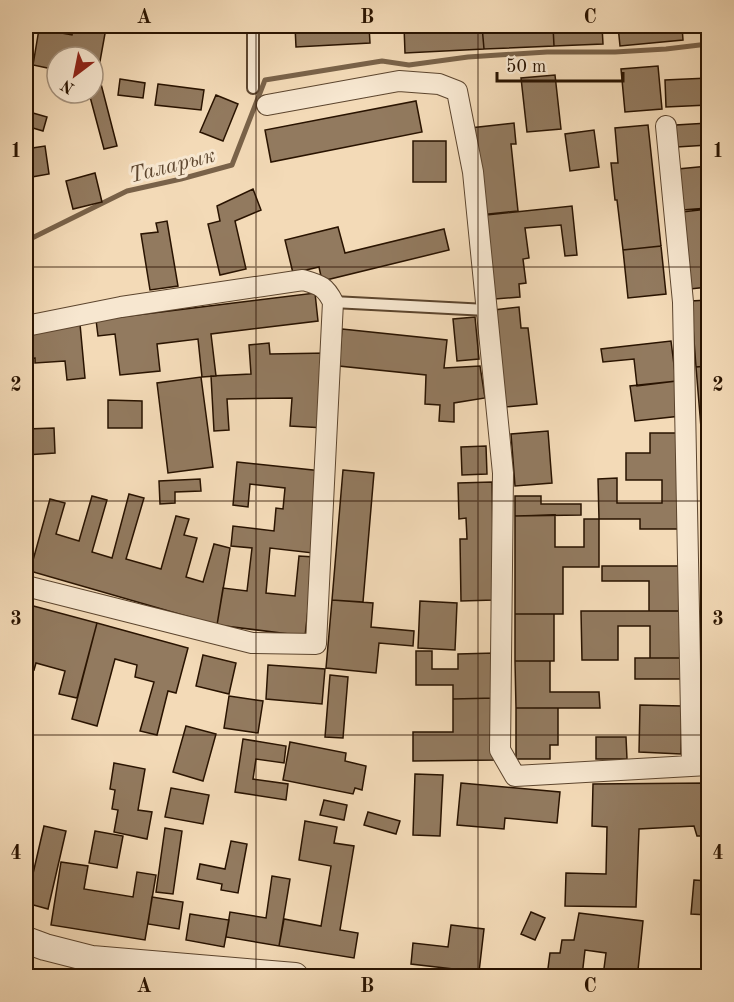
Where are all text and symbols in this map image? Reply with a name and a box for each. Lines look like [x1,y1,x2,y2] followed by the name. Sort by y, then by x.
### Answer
[136,8,152,28] text: A
[360,8,374,28] text: B
[583,8,597,28] text: C
[45,45,105,105] north arrow
[497,45,623,83] scale bar
[506,58,546,76] text: 50 m
[58,76,78,96] text: N
[10,142,22,162] text: 1
[712,142,724,162] text: 1
[127,145,218,187] water label: Таларык
[10,376,22,396] text: 2
[712,376,724,396] text: 2
[10,610,22,630] text: 3
[712,610,724,630] text: 3
[10,844,22,864] text: 4
[712,844,724,864] text: 4
[136,977,152,997] text: A
[360,977,374,997] text: B
[583,977,597,997] text: C

